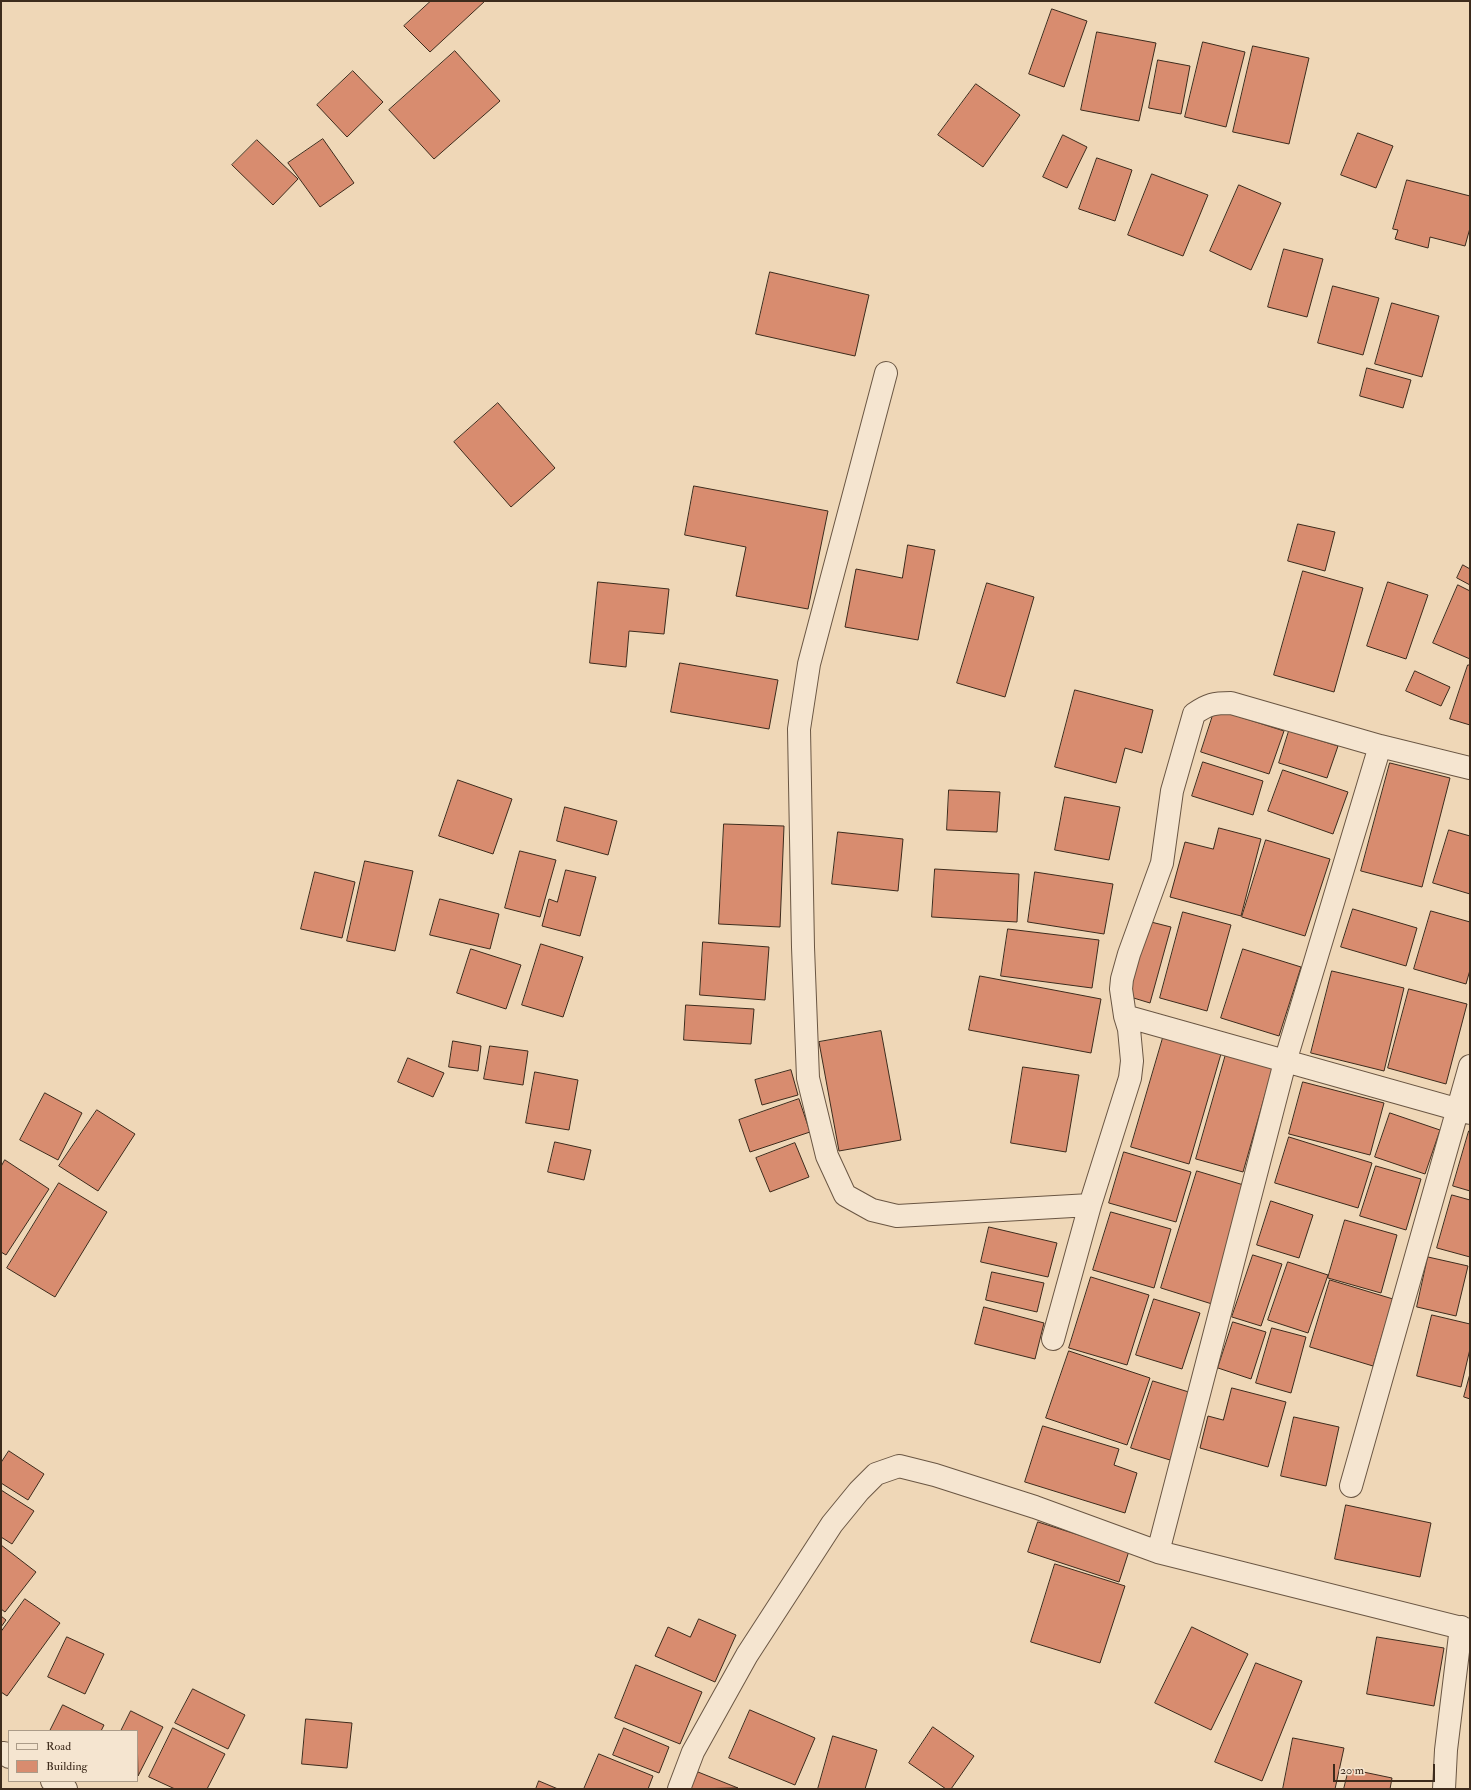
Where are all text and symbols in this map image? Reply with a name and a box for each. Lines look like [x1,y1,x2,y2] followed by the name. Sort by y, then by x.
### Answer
[8,1730,138,1782] legend
[46,1739,71,1754] text: Road
[1335,1756,1437,1782] scale bar
[46,1759,87,1774] text: Building
[1340,1763,1364,1778] text: 20 m

